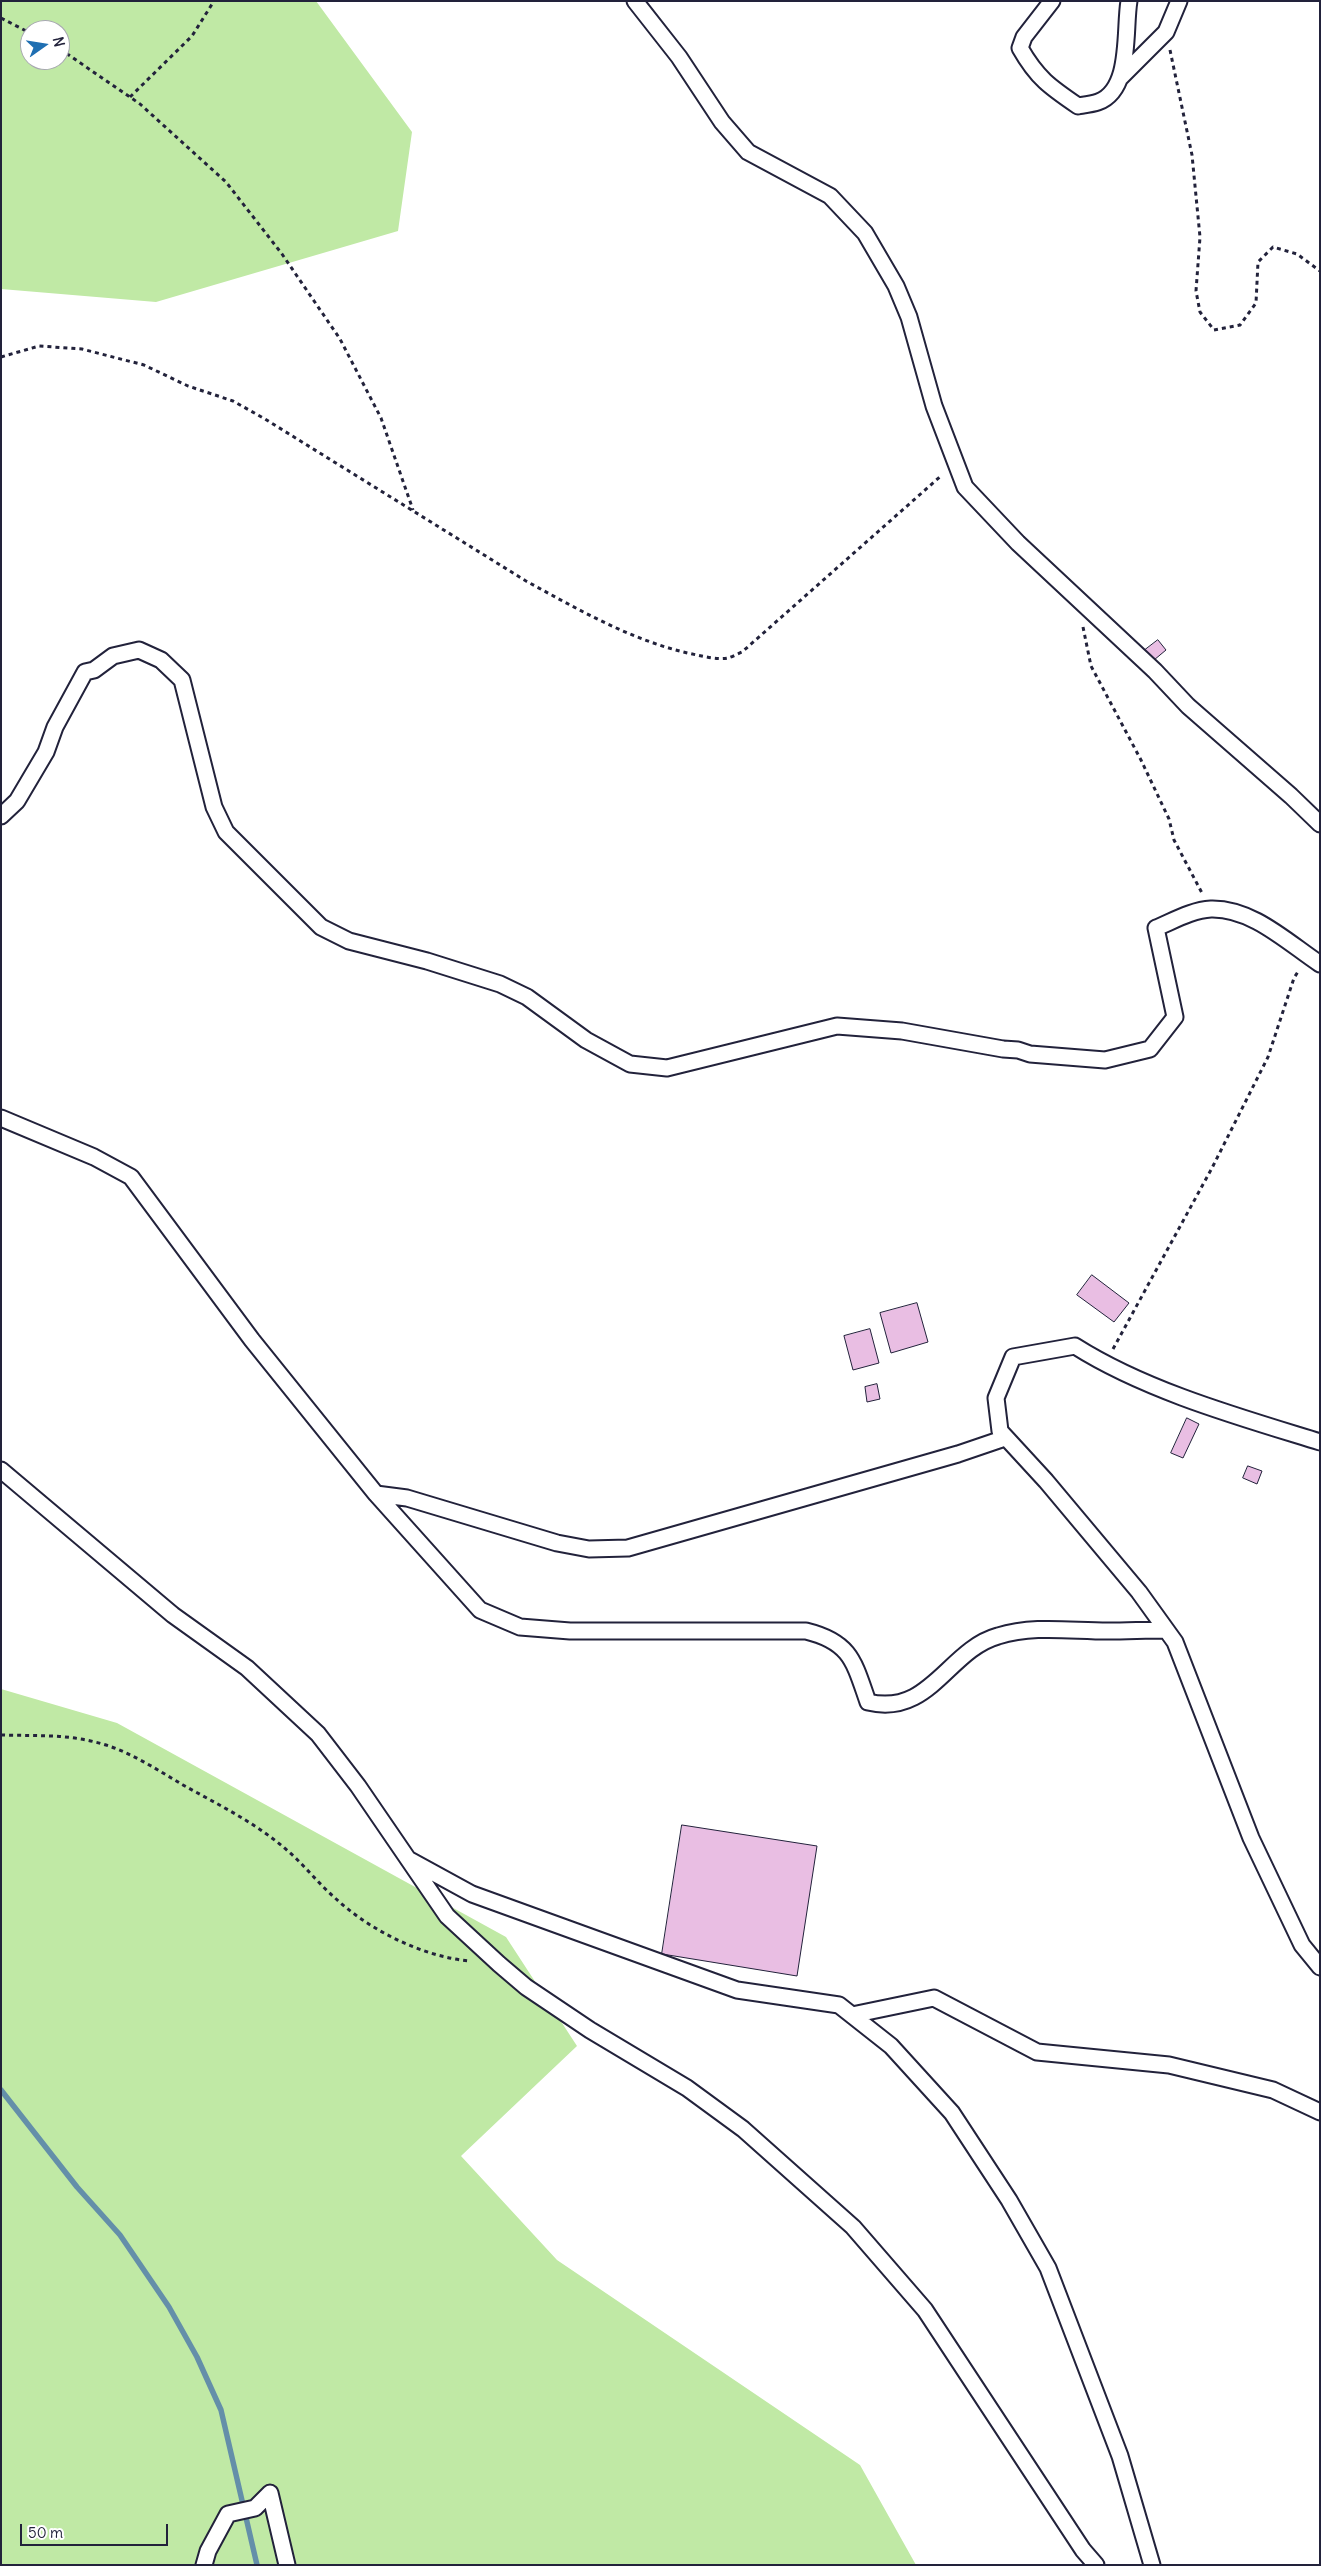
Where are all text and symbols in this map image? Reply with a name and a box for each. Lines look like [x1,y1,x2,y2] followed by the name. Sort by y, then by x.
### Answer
[20,20,70,70] north arrow
[49,35,69,49] text: N
[22,2514,170,2546] scale bar
[28,2523,63,2542] text: 50 m

